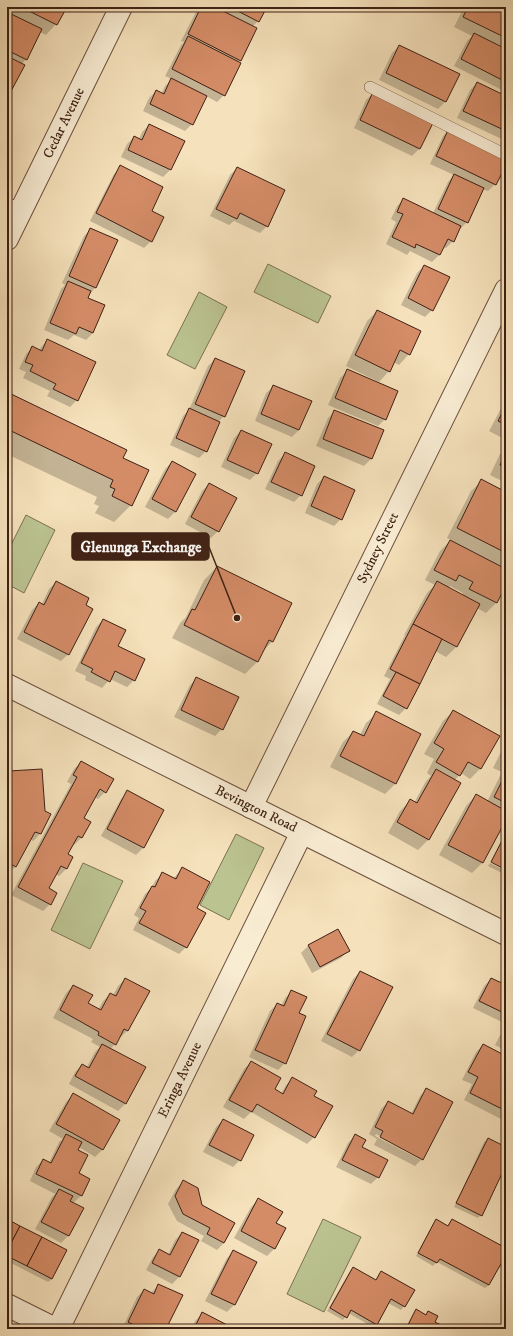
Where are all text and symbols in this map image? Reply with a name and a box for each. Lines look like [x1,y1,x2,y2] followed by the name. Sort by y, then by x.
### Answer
[39,84,89,161] street label: Cedar Avenue
[353,509,403,586] street label: Sydney Street
[72,533,209,560] callout: Glenunga Exchange
[81,538,202,557] text: Glenunga Exchange
[212,781,300,837] street label: Bevington Road
[154,1039,206,1121] street label: Eringa Avenue

